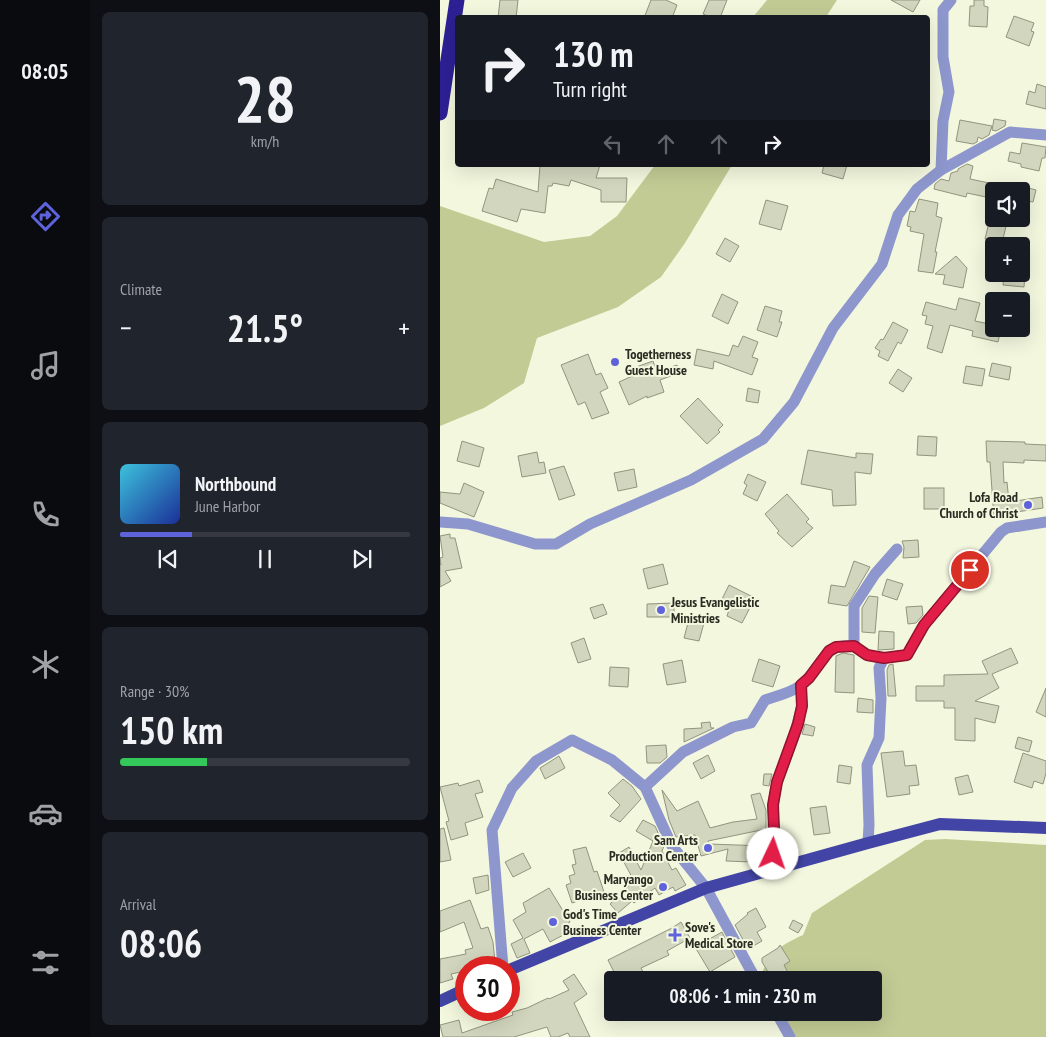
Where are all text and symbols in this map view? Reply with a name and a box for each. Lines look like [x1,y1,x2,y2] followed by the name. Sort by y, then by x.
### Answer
[553,31,634,77] text: 130 m
[470,35,535,100] icon: right
[234,56,296,140] text: 28
[21,57,69,85] text: 08:05
[553,75,627,103] text: Turn right
[599,130,627,158] icon: left
[652,130,680,158] icon: ahead
[705,130,733,158] icon: ahead
[758,130,786,158] icon: right
[251,131,279,151] text: km/h
[985,182,1030,337] map controls
[985,182,1030,227] button: sound
[28,199,63,234] icon: directions
[985,237,1030,282] button: +
[120,279,162,299] text: Climate
[985,292,1030,337] button: −
[227,303,303,352] text: 21.5°
[120,309,132,346] text: −
[398,309,410,346] text: +
[625,345,691,379] place label: Togetherness Guest House
[28,348,63,383] icon: music
[609,356,621,368] marker: Togetherness Guest House
[195,472,276,496] text: Northbound
[939,488,1018,522] place label: Lofa Road Church of Christ
[195,496,260,516] text: June Harbor
[28,497,63,532] icon: phone
[1022,499,1034,511] marker: Lofa Road Church of Christ
[154,545,182,573] icon: previous
[251,545,279,573] icon: pause
[348,545,376,573] icon: next
[949,549,991,591] pin
[956,556,984,584] icon: arrive
[670,593,759,627] place label: Jesus Evangelistic Ministries
[655,604,667,616] marker: Jesus Evangelistic Ministries
[28,647,63,682] icon: climate
[120,681,189,701] text: Range · 30%
[120,705,223,754] text: 150 km
[28,796,63,831] icon: car
[746,827,798,879] position arrow
[609,831,699,865] place label: Sam Arts Production Center
[702,842,714,854] marker: Sam Arts Production Center
[575,870,654,904] place label: Maryango Business Center
[657,881,669,893] marker: Maryango Business Center
[120,894,156,914] text: Arrival
[563,905,642,939] place label: God's Time Business Center
[547,916,559,928] marker: God's Time Business Center
[120,918,202,967] text: 08:06
[685,918,753,952] place label: Sove's Medical Store
[669,929,681,941] marker: Sove's Medical Store
[28,945,63,980] icon: filters
[455,956,520,1021] speed limit sign: 30
[670,984,816,1008] text: 08:06 · 1 min · 230 m

